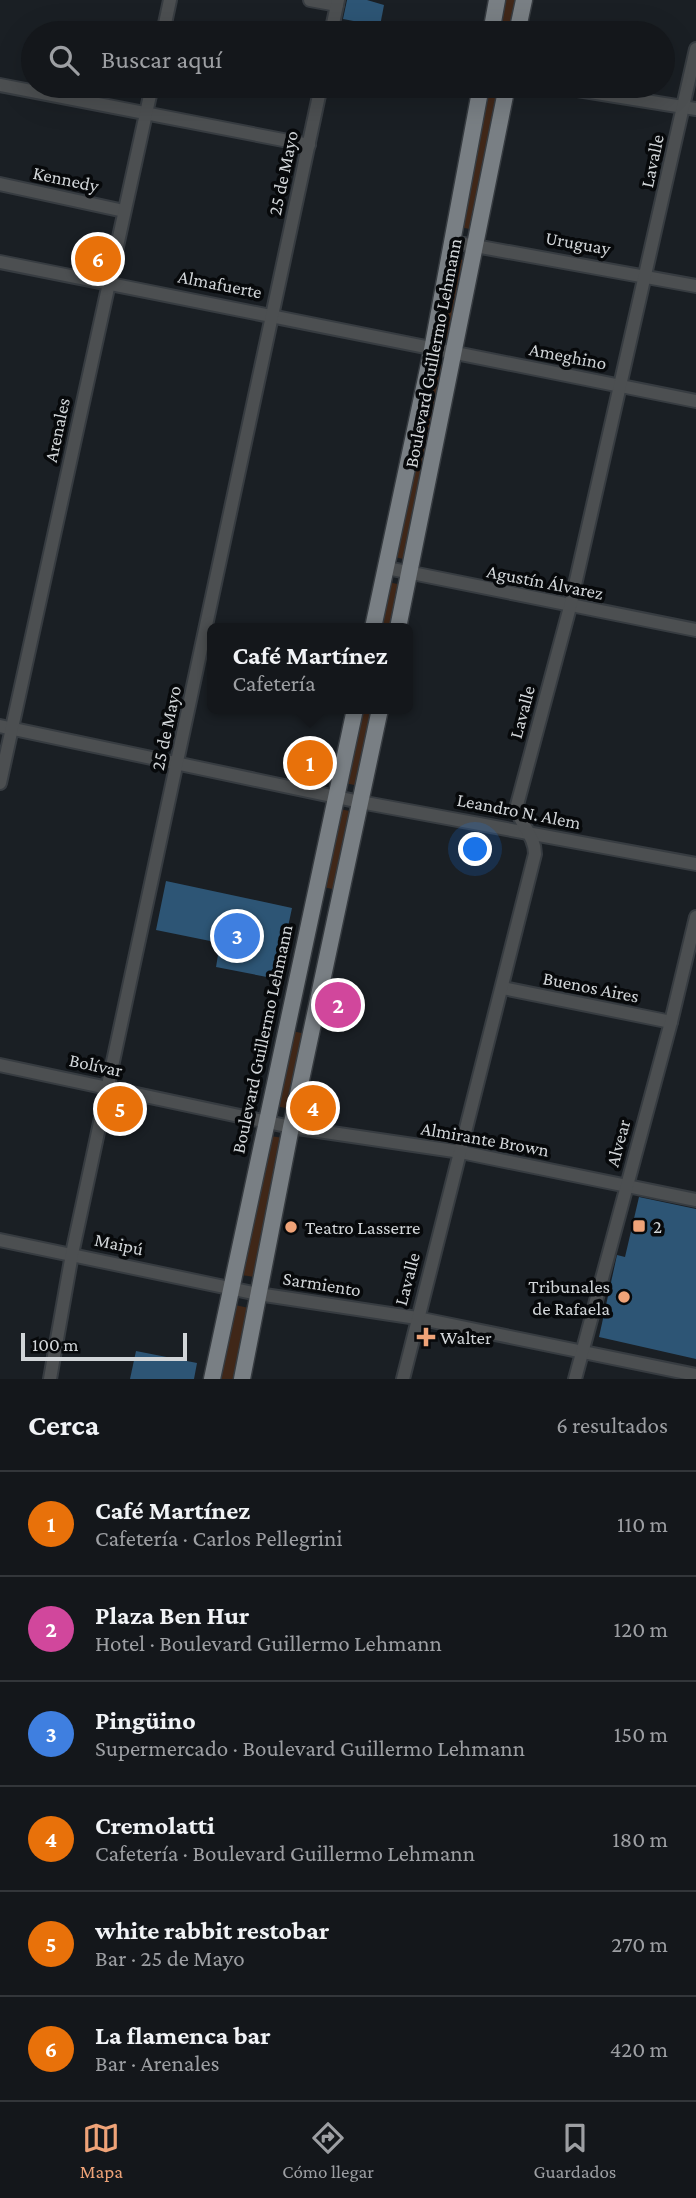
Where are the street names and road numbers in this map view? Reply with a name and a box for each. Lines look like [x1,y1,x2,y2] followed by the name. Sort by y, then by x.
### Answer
[264,129,302,217] street label: 25 de Mayo
[636,132,668,190] street label: Lavalle
[31,162,101,196] street label: Kennedy
[544,227,612,259] street label: Uruguay
[400,236,466,470] street label: Boulevard Guillermo Lehmann
[176,266,264,302] street label: Almafuerte
[528,338,608,374] street label: Ameghino
[40,396,74,464] street label: Arenales
[485,560,605,604] street label: Agustín Álvarez
[505,683,539,741] street label: Lavalle
[147,684,185,772] street label: 25 de Mayo
[455,789,583,833] street label: Leandro N. Alem
[227,923,297,1155] street label: Boulevard Guillermo Lehmann
[541,967,641,1007] street label: Buenos Aires
[67,1049,125,1081] street label: Bolívar
[419,1117,551,1161] street label: Almirante Brown
[602,1117,634,1169] street label: Alvear
[93,1229,145,1259] street label: Maipú
[390,1250,424,1308] street label: Lavalle
[281,1267,363,1301] street label: Sarmiento

